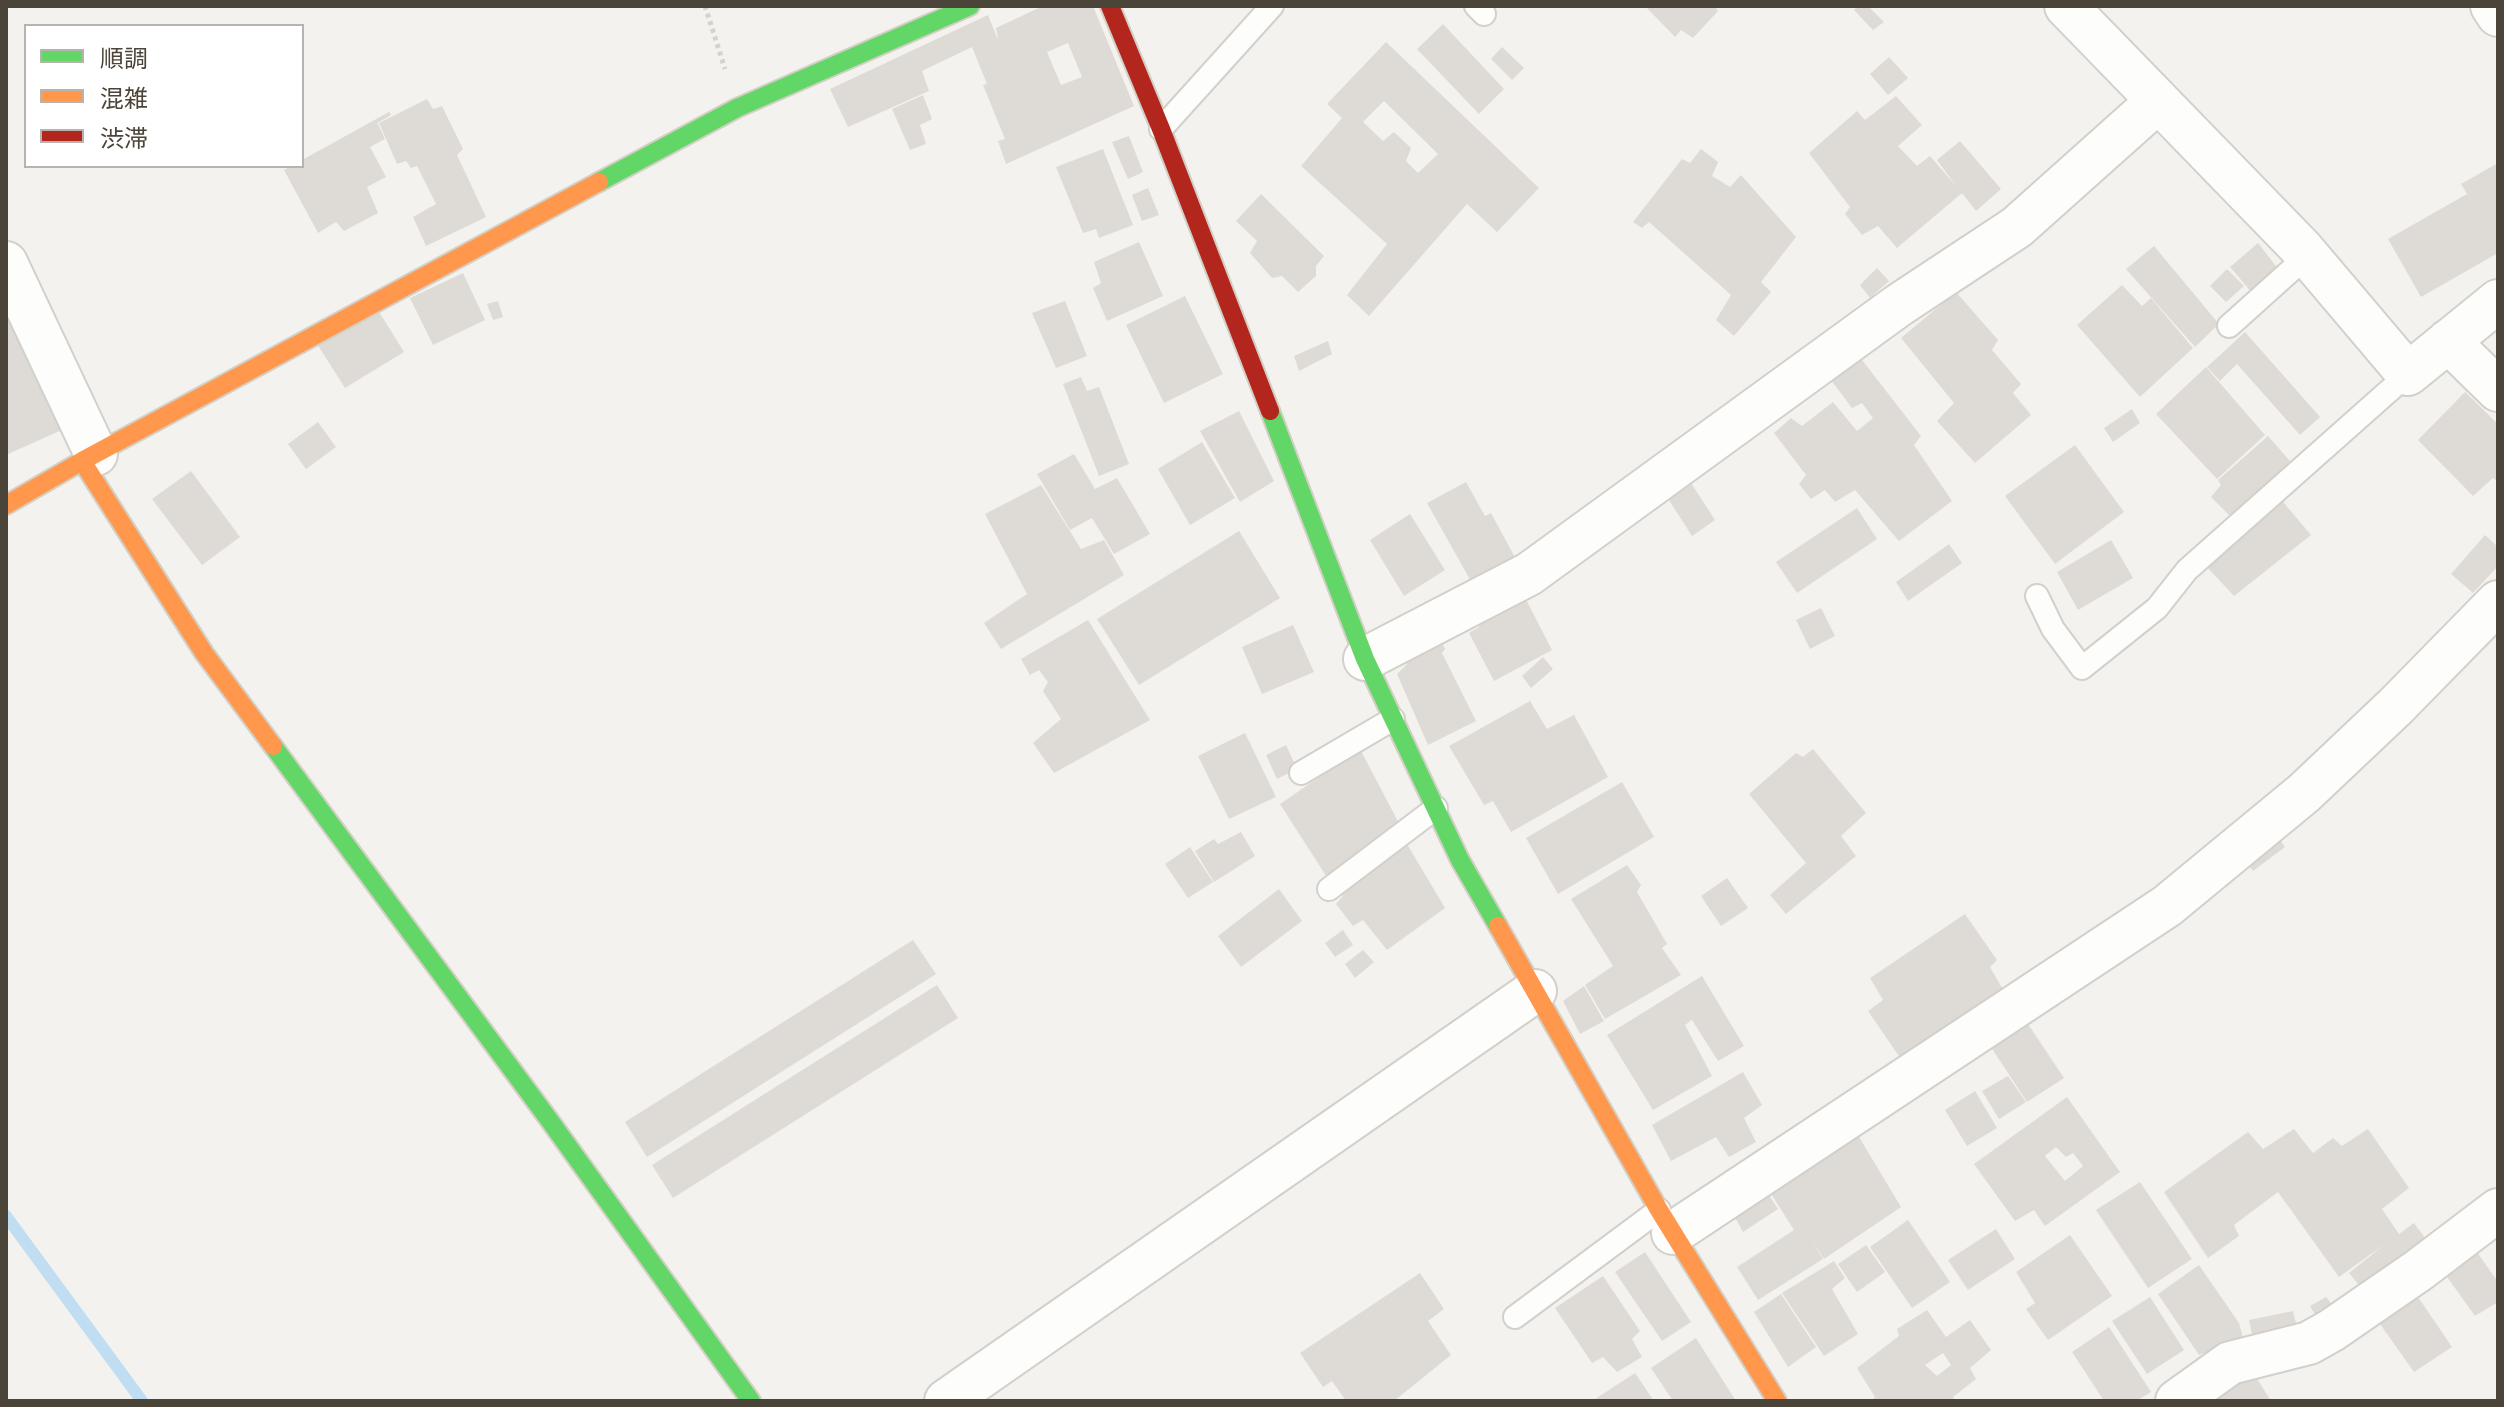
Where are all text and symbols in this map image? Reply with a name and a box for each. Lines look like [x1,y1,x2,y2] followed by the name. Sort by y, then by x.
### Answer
[24,24,304,168] legend
[100,45,148,73] text: 順調
[100,85,148,113] text: 混雑
[100,125,148,153] text: 渋滞

